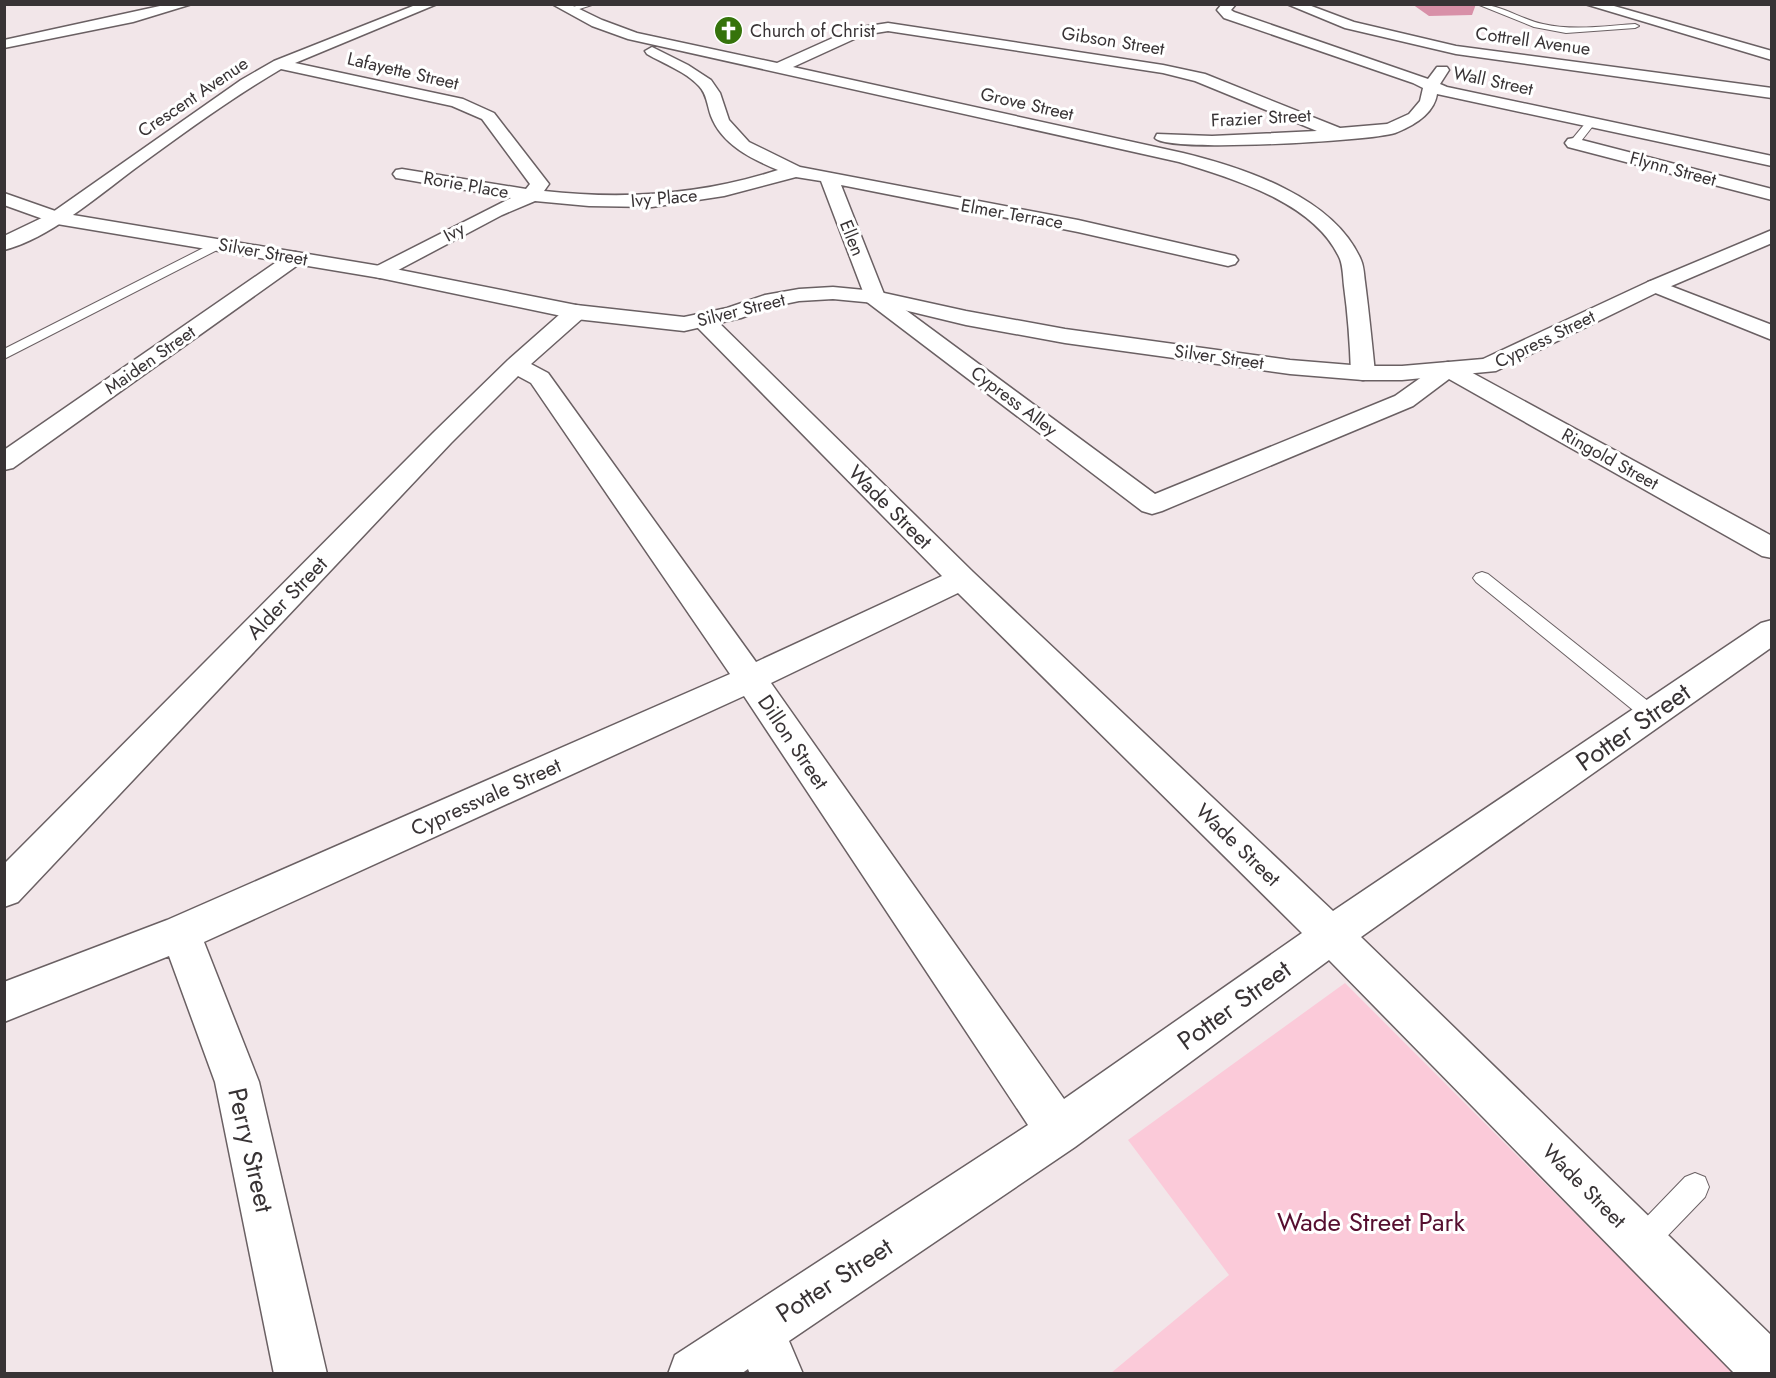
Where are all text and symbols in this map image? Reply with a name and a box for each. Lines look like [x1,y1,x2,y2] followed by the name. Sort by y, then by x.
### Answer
[713,15,745,47] church icon: Church of Christ
[750,18,876,44] place label: Church of Christ
[1060,20,1167,62] street label: Gibson Street
[1474,20,1592,62] street label: Cottrell Avenue
[345,46,462,97] street label: Lafayette Street
[133,50,253,144] street label: Crescent Avenue
[1451,60,1536,102] street label: Wall Street
[978,81,1077,127] street label: Grove Street
[1210,102,1312,134] street label: Frazier Street
[1627,145,1720,193] street label: Flynn Street
[421,165,511,205] street label: Rorie Place
[630,182,698,214] street label: Ivy Place
[959,192,1065,236] street label: Elmer Terrace
[439,216,469,248] street label: Ivy
[833,216,871,260] street label: Ellen
[216,231,310,273] street label: Silver Street
[694,286,789,334] street label: Silver Street
[1491,303,1600,374] street label: Cypress Street
[99,319,201,401] street label: Maiden Street
[1173,338,1266,376] street label: Silver Street
[965,360,1063,442] street label: Cypress Alley
[1557,422,1664,497] street label: Ringold Street
[841,458,939,556] street label: Wade Street
[240,550,334,646] street label: Alder Street
[1568,673,1699,781] street label: Potter Street
[750,689,836,795] street label: Dillon Street
[406,750,566,844] street label: Cypressvale Street
[1189,797,1287,893] street label: Wade Street
[1169,950,1299,1059] street label: Potter Street
[218,1084,284,1217] street label: Perry Street
[1535,1137,1633,1235] street label: Wade Street
[1277,1203,1465,1241] park label: Wade Street Park
[768,1228,900,1332] street label: Potter Street

